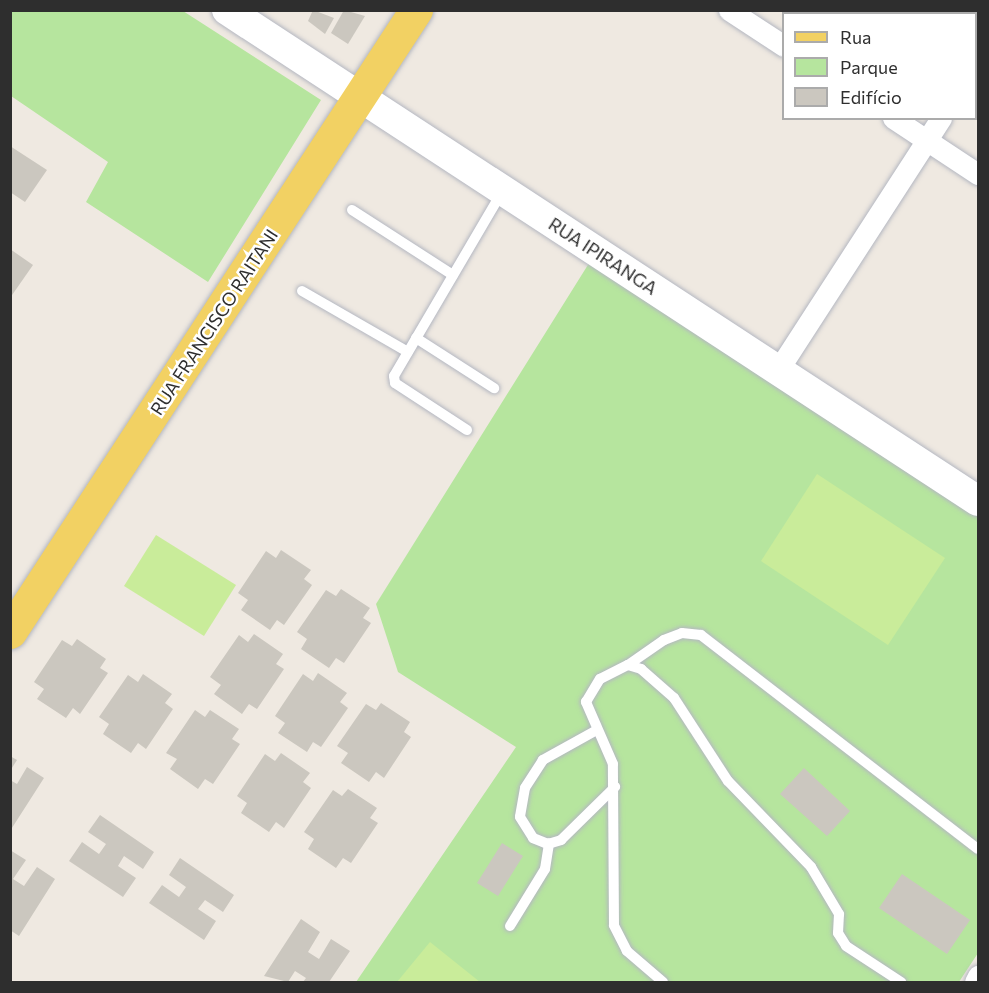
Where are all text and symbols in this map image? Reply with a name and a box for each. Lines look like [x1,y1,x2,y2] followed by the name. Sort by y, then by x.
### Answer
[782,12,977,120] legend
[840,26,871,48] text: Rua
[840,56,898,78] text: Parque
[840,86,902,108] text: Edifício
[545,213,661,299] street label: RUA IPIRANGA
[146,225,282,419] street label: RUA FRANCISCO RAITANI

